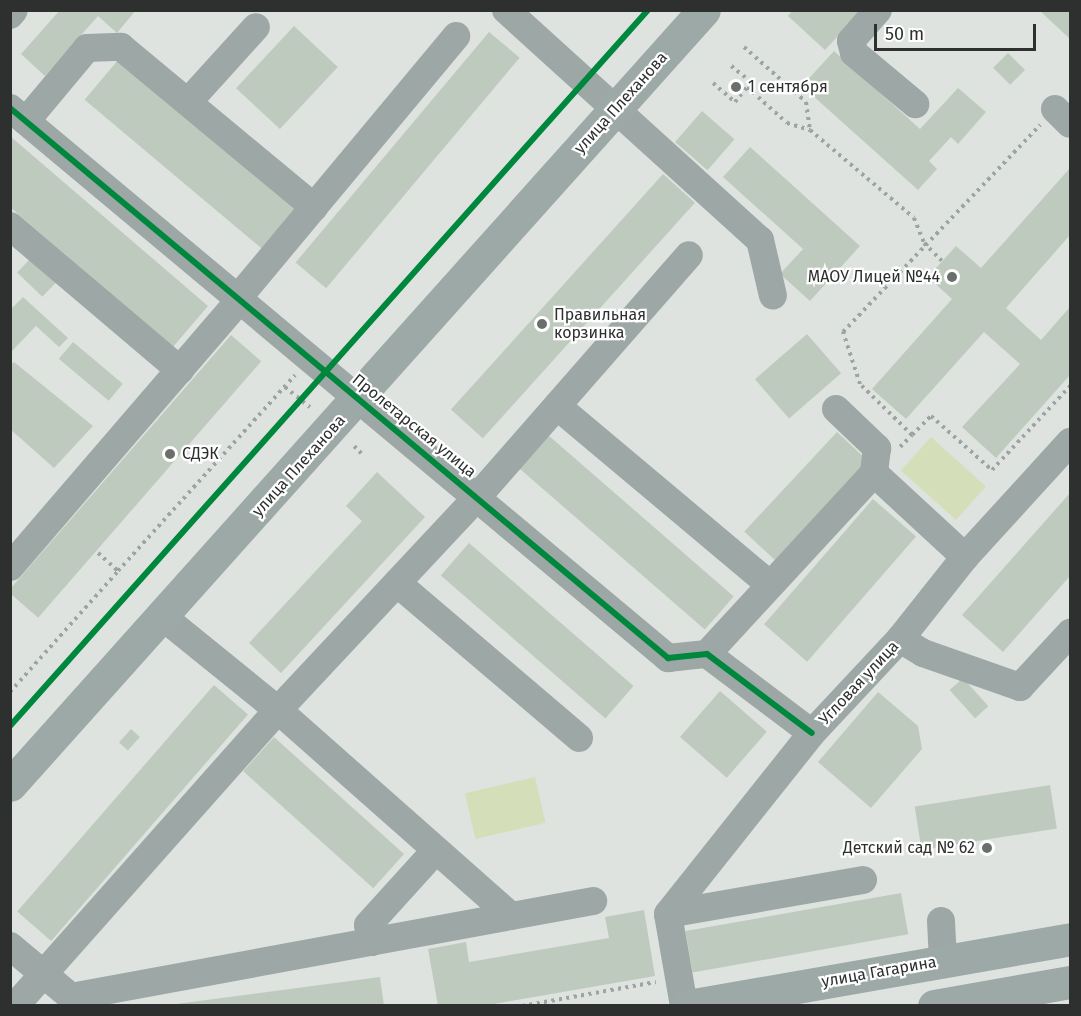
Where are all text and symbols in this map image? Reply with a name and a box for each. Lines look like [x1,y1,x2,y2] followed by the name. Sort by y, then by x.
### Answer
[877,12,1039,50] scale bar
[885,23,924,45] text: 50 m
[570,48,672,158] street label: улица Плеханова
[748,77,828,97] place label: 1 сентября
[729,80,743,94] marker: 1 сентября
[808,267,940,287] place label: МАОУ Лицей №44
[945,270,959,284] marker: МАОУ Лицей №44
[554,305,646,343] place label: Правильная корзинка
[535,317,549,331] marker: Правильная корзинка
[348,370,480,482] street label: Пролетарская улица
[248,411,350,521] street label: улица Плеханова
[182,444,219,464] place label: СДЭК
[163,447,177,461] marker: СДЭК
[815,637,903,729] street label: Угловая улица
[843,838,975,858] place label: Детский сад № 62
[980,841,994,855] marker: Детский сад № 62
[820,952,938,992] street label: улица Гагарина

